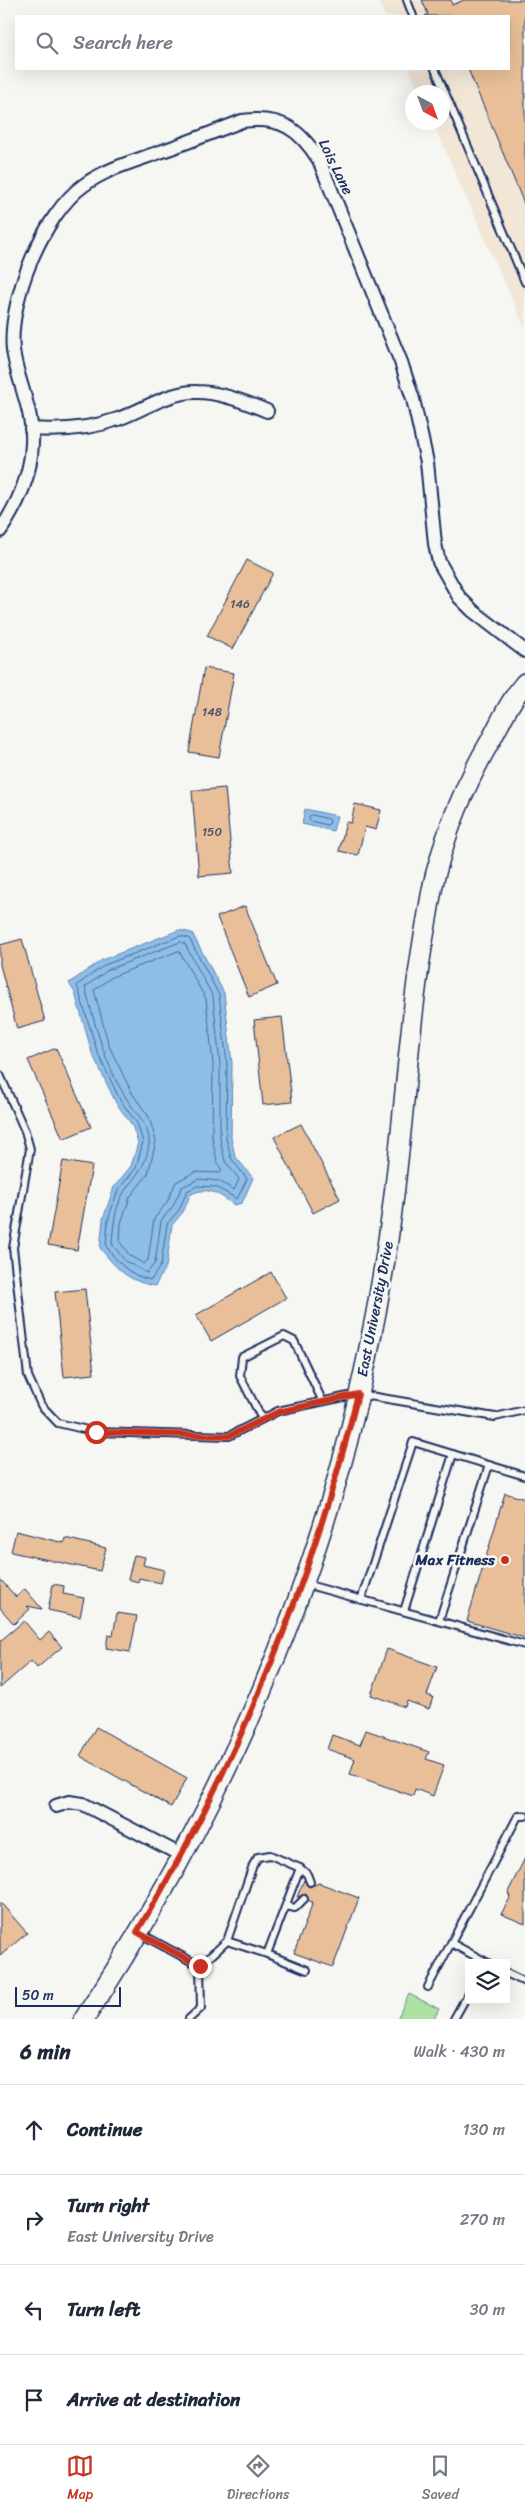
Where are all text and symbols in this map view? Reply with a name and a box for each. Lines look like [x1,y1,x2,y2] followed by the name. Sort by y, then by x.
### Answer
[15,15,510,70] search box
[73,26,173,59] text: Search here
[33,29,61,57] icon: search
[405,85,450,130] north arrow
[311,134,361,200] street label: Lois Lane
[230,593,250,615] house number: 146
[202,701,222,723] house number: 148
[202,821,222,843] house number: 150
[349,1239,401,1379] street label: East University Drive
[85,1421,108,1444] route start
[415,1547,496,1573] place label: Max Fitness
[499,1554,511,1566] marker: Max Fitness
[189,1955,212,1978] route end
[465,1959,510,2004] map controls
[465,1959,510,2004] button: layers
[22,1983,54,2008] text: 50 m
[15,1984,121,2007] scale bar
[20,2033,71,2071] text: 6 min
[414,2037,505,2066] text: Walk · 430 m
[67,2113,143,2146] text: Continue
[463,2115,505,2144] text: 130 m
[20,2116,48,2144] icon: ahead
[67,2189,149,2222] text: Turn right
[460,2205,505,2234] text: 270 m
[20,2206,48,2234] icon: right
[67,2222,214,2251] text: East University Drive
[67,2293,140,2326] text: Turn left
[470,2295,505,2324] text: 30 m
[20,2296,48,2324] icon: left
[67,2383,240,2416] text: Arrive at destination
[20,2386,48,2414] icon: arrive
[66,2452,94,2507] tab: Map
[227,2452,289,2507] tab: Directions
[422,2452,459,2507] tab: Saved

